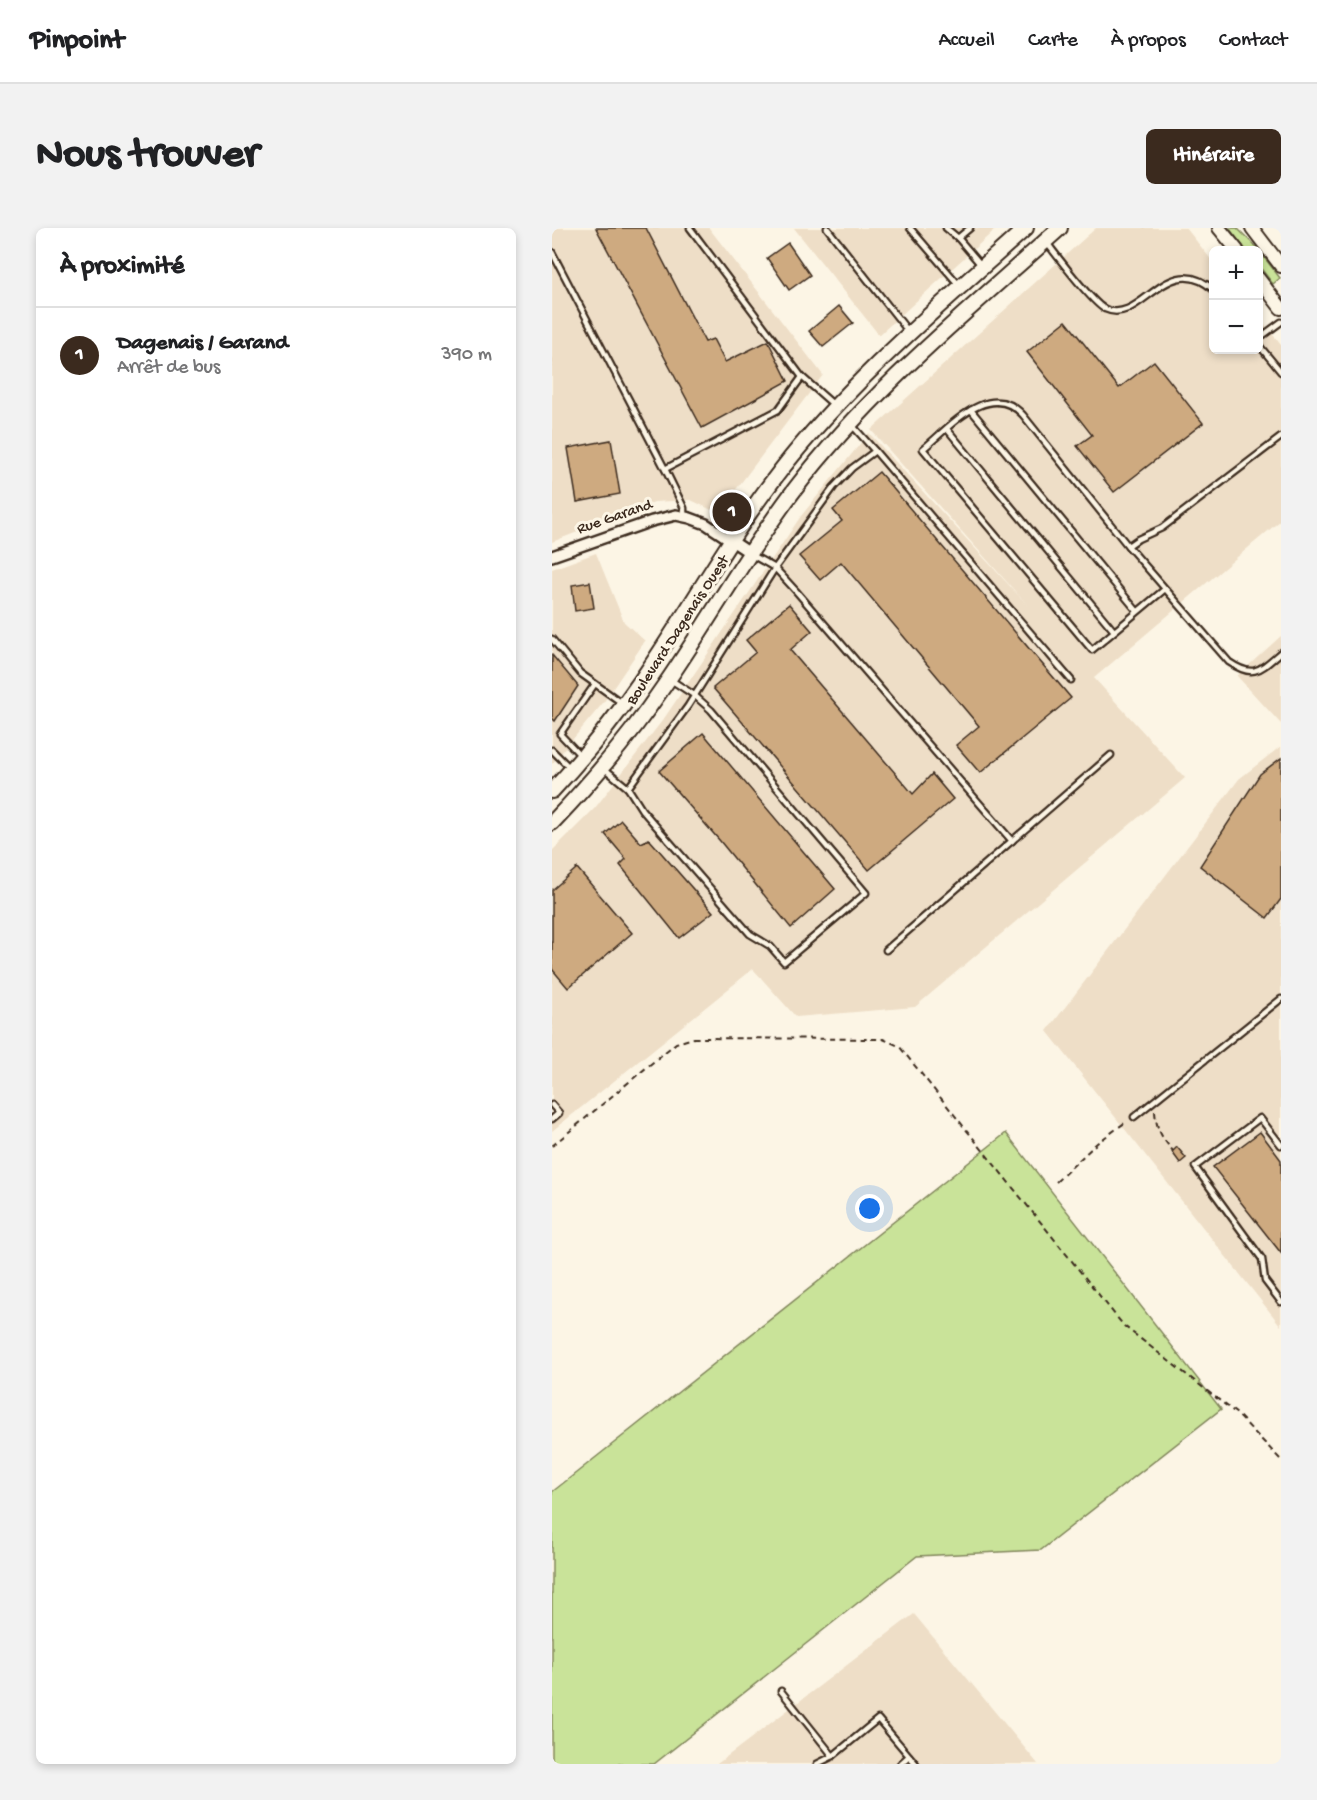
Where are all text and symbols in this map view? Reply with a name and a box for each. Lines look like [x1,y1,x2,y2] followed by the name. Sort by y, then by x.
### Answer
[30,25,124,58] text: Pinpoint
[938,29,995,54] text: Accueil
[1028,29,1078,54] text: Carte
[1111,29,1186,54] text: À propos
[1219,29,1287,54] text: Contact
[1146,129,1281,184] button: Itinéraire
[36,132,259,181] text: Nous trouver
[1209,246,1263,354] map controls
[1209,246,1263,300] button: +
[60,252,184,283] text: À proximité
[1209,300,1263,354] button: −
[117,331,288,357] text: Dagenais / Garand
[75,344,84,367] text: 1
[441,344,492,367] text: 390 m
[117,357,220,380] text: Arrêt de bus
[712,490,752,534] pin: 1
[575,496,657,540] street label: Rue Garand
[623,551,735,710] street label: Boulevard Dagenais Ouest
[855,1194,884,1223] your location

